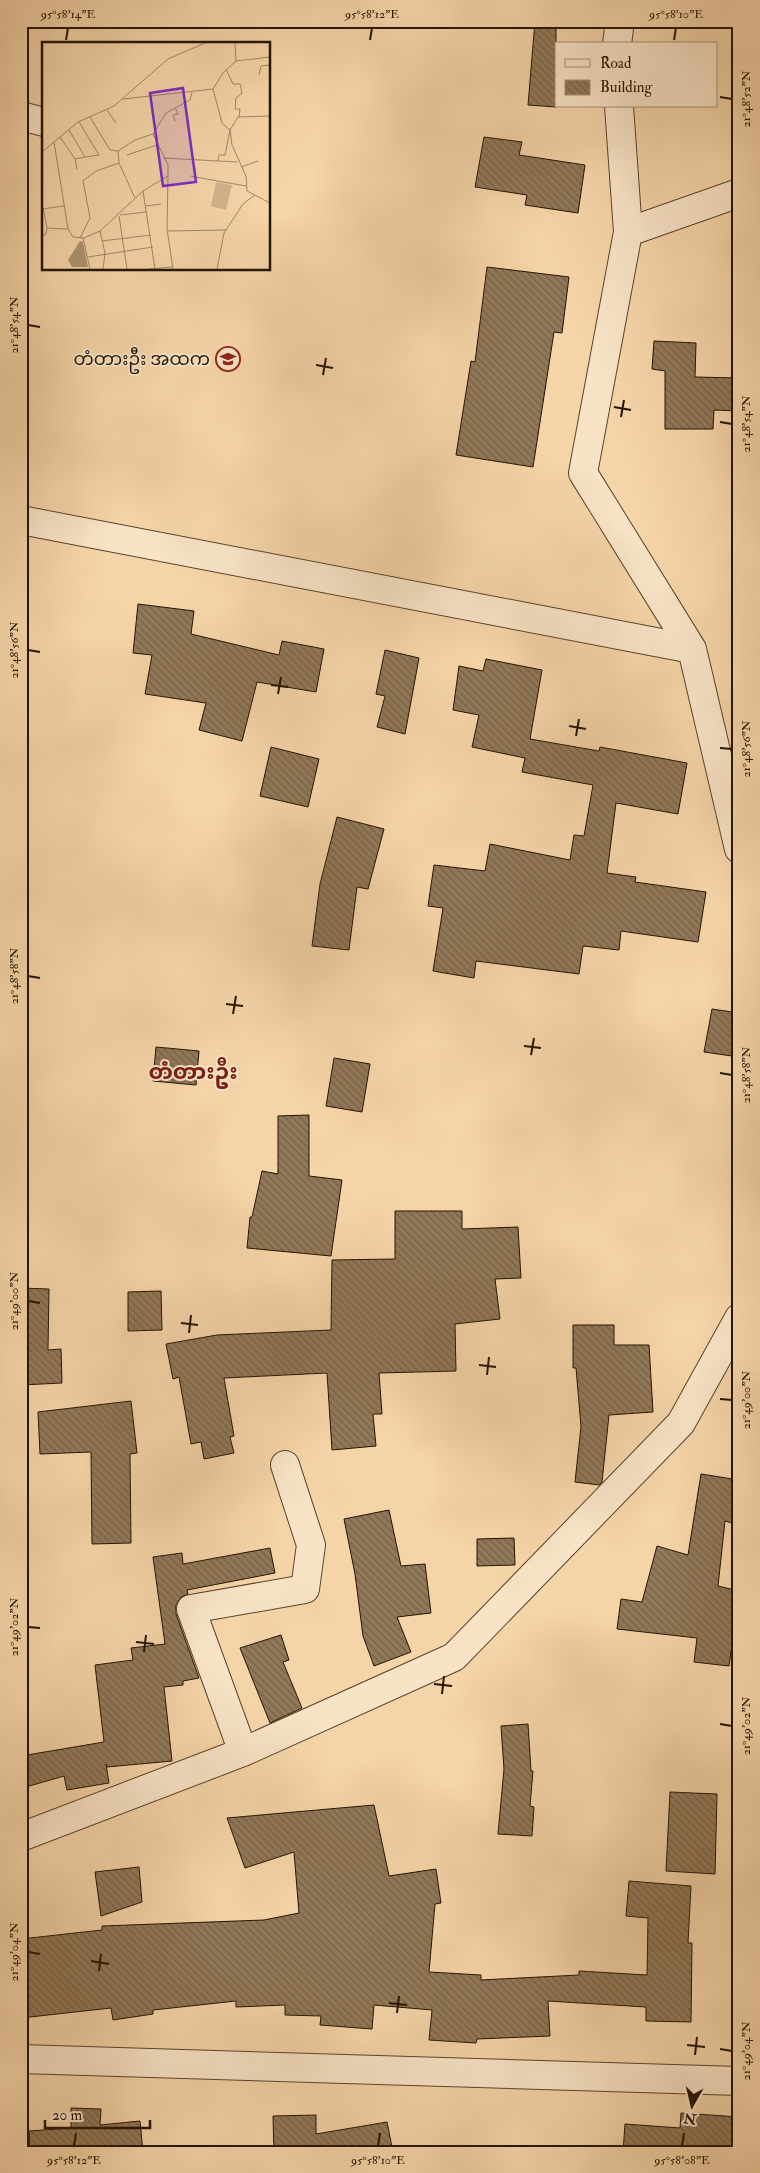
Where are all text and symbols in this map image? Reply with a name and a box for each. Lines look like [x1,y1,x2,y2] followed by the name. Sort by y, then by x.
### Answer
[40,7,95,22] text: 95°58'14"E
[344,7,399,22] text: 95°58'12"E
[648,7,703,22] text: 95°58'10"E
[42,42,270,270] inset map
[555,42,718,108] legend
[600,54,632,73] text: Road
[739,70,754,128] text: 21°48'52"N
[600,78,652,97] text: Building
[7,296,22,354] text: 21°48'54"N
[215,346,241,372] school or university icon: တံတားဦး အထက
[73,347,210,374] place label: တံတားဦး အထက
[739,395,754,453] text: 21°48'54"N
[7,621,22,679] text: 21°48'56"N
[739,720,754,778] text: 21°48'56"N
[7,947,22,1004] text: 21°48'58"N
[739,1046,754,1103] text: 21°48'58"N
[148,1057,238,1089] district label: တံတားဦး
[7,1271,22,1330] text: 21°49'00"N
[739,1370,754,1429] text: 21°49'00"N
[7,1597,22,1656] text: 21°49'02"N
[739,1696,754,1755] text: 21°49'02"N
[7,1922,22,1981] text: 21°49'04"N
[739,2021,754,2080] text: 21°49'04"N
[668,2080,718,2130] north arrow
[45,2098,150,2130] scale bar
[52,2106,82,2125] text: 20 m
[682,2109,699,2128] text: N
[46,2153,101,2168] text: 95°58'12"E
[350,2153,405,2168] text: 95°58'10"E
[653,2153,710,2168] text: 95°58'08"E

